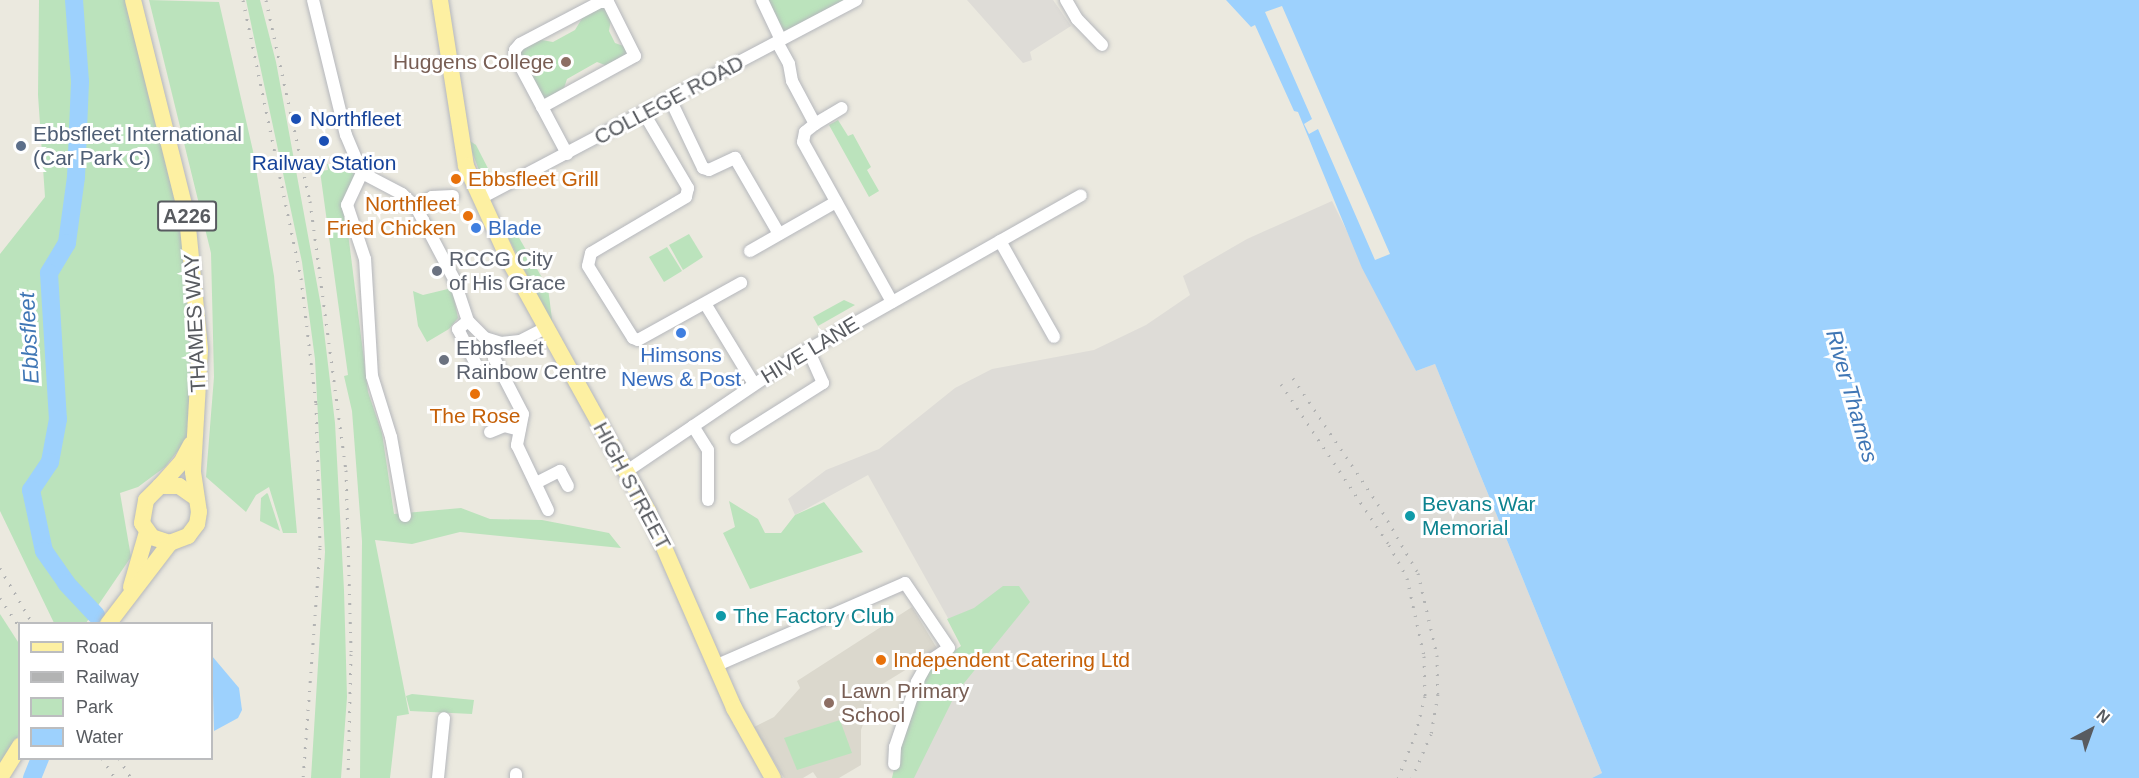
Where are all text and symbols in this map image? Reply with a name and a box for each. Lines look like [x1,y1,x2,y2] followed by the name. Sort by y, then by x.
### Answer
[393,49,554,75] place label: Huggens College
[590,50,748,150] street label: COLLEGE ROAD
[559,55,573,69] marker: Huggens College
[310,106,401,132] place label: Northfleet
[287,110,305,128] marker: Northfleet
[33,121,242,171] place label: Ebbsfleet International (Car Park C)
[317,134,331,148] marker: Railway Station
[14,139,28,153] marker: Ebbsfleet International (Car Park C)
[252,150,396,176] place label: Railway Station
[468,166,599,192] place label: Ebbsfleet Grill
[449,172,463,186] marker: Ebbsfleet Grill
[326,191,456,241] place label: Northfleet Fried Chicken
[157,199,217,233] road number: A226
[461,209,475,223] marker: Northfleet Fried Chicken
[488,215,542,241] place label: Blade
[469,221,483,235] marker: Blade
[449,246,566,296] place label: RCCG City of His Grace
[179,253,211,393] street label: THAMES WAY
[430,264,444,278] marker: RCCG City of His Grace
[13,292,45,384] water label: Ebbsfleet
[756,311,864,389] street label: HIVE LANE
[674,326,688,340] marker: Himsons News & Post
[1820,327,1884,465] water label: River Thames
[456,335,607,385] place label: Ebbsfleet Rainbow Centre
[621,342,741,392] place label: Himsons News & Post
[437,353,451,367] marker: Ebbsfleet Rainbow Centre
[468,387,482,401] marker: The Rose
[429,403,521,429] place label: The Rose
[588,418,676,554] street label: HIGH STREET
[1422,491,1536,541] place label: Bevans War Memorial
[1403,509,1417,523] marker: Bevans War Memorial
[733,603,894,629] place label: The Factory Club
[714,609,728,623] marker: The Factory Club
[18,622,213,760] legend
[76,637,119,657] text: Road
[893,647,1130,673] place label: Independent Catering Ltd
[874,653,888,667] marker: Independent Catering Ltd
[76,667,139,687] text: Railway
[841,678,969,728] place label: Lawn Primary School
[822,696,836,710] marker: Lawn Primary School
[76,697,113,717] text: Park
[2061,700,2121,760] north arrow
[2093,706,2113,726] text: N
[76,727,123,747] text: Water

